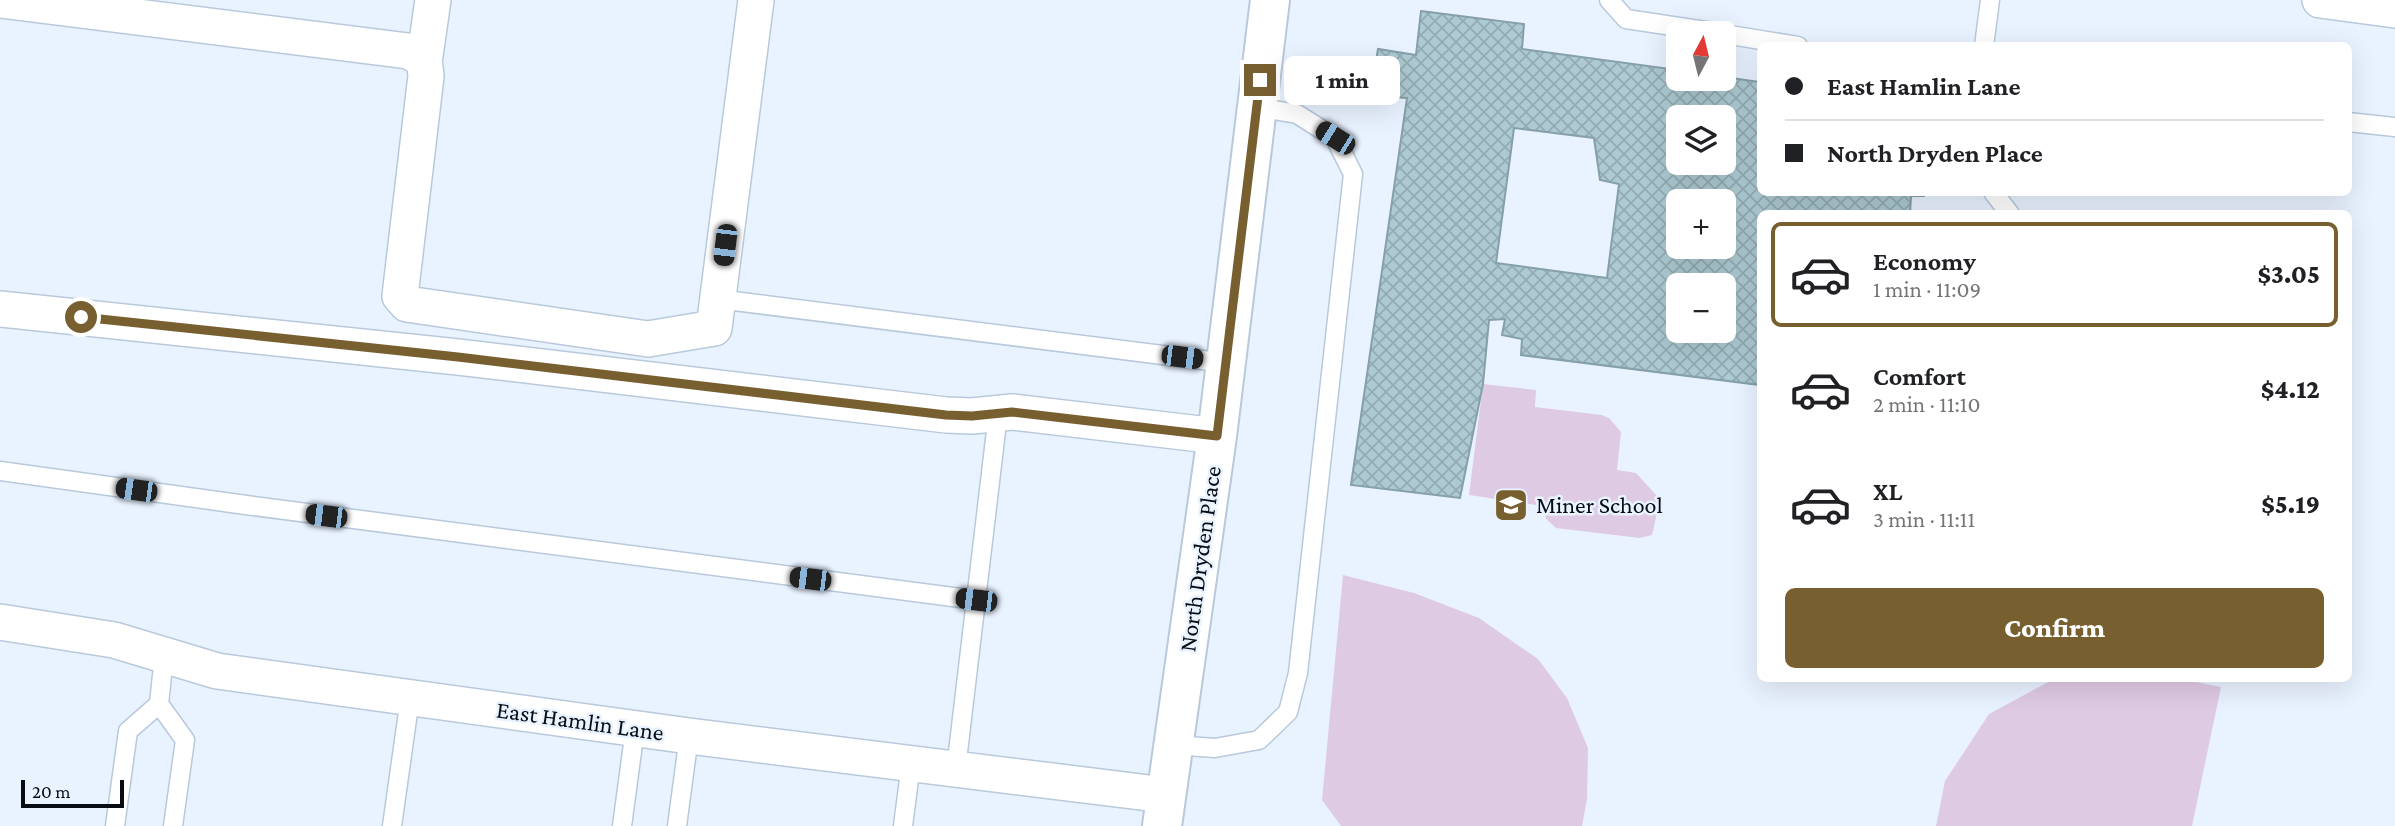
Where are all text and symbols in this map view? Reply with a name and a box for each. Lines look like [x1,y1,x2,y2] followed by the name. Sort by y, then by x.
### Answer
[1666,21,1736,91] north arrow
[1666,21,1736,343] map controls
[1284,56,1400,104] callout: 1 min
[1244,64,1276,96] route end
[1315,67,1369,93] text: 1 min
[1827,72,2021,101] text: East Hamlin Lane
[1666,105,1736,175] button: layers
[1312,118,1359,158] car
[1827,139,2043,168] text: North Dryden Place
[1666,189,1736,259] button: +
[713,223,738,267] car
[1789,243,1852,306] icon: car
[1873,247,1976,276] text: Economy
[2258,260,2320,289] text: $3.05
[1666,273,1736,343] button: −
[1873,276,1981,302] text: 1 min · 11:09
[65,301,97,333] route start
[1160,344,1205,370] car
[1789,358,1852,421] icon: car
[1873,362,1966,391] text: Comfort
[2261,375,2320,404] text: $4.12
[1873,391,1980,417] text: 2 min · 11:10
[1173,464,1226,654] street label: North Dryden Place
[1789,473,1852,536] icon: car
[114,477,159,503] car
[1873,477,1902,506] text: XL
[1492,486,1530,524] school or university icon: Miner School
[2261,490,2320,519] text: $5.19
[1536,491,1663,518] place label: Miner School
[304,503,349,529] car
[1873,506,1975,532] text: 3 min · 11:11
[788,566,833,592] car
[954,587,999,613] car
[1785,588,2324,668] button: Confirm
[495,695,665,746] street label: East Hamlin Lane
[21,777,124,809] scale bar
[32,781,71,802] text: 20 m

